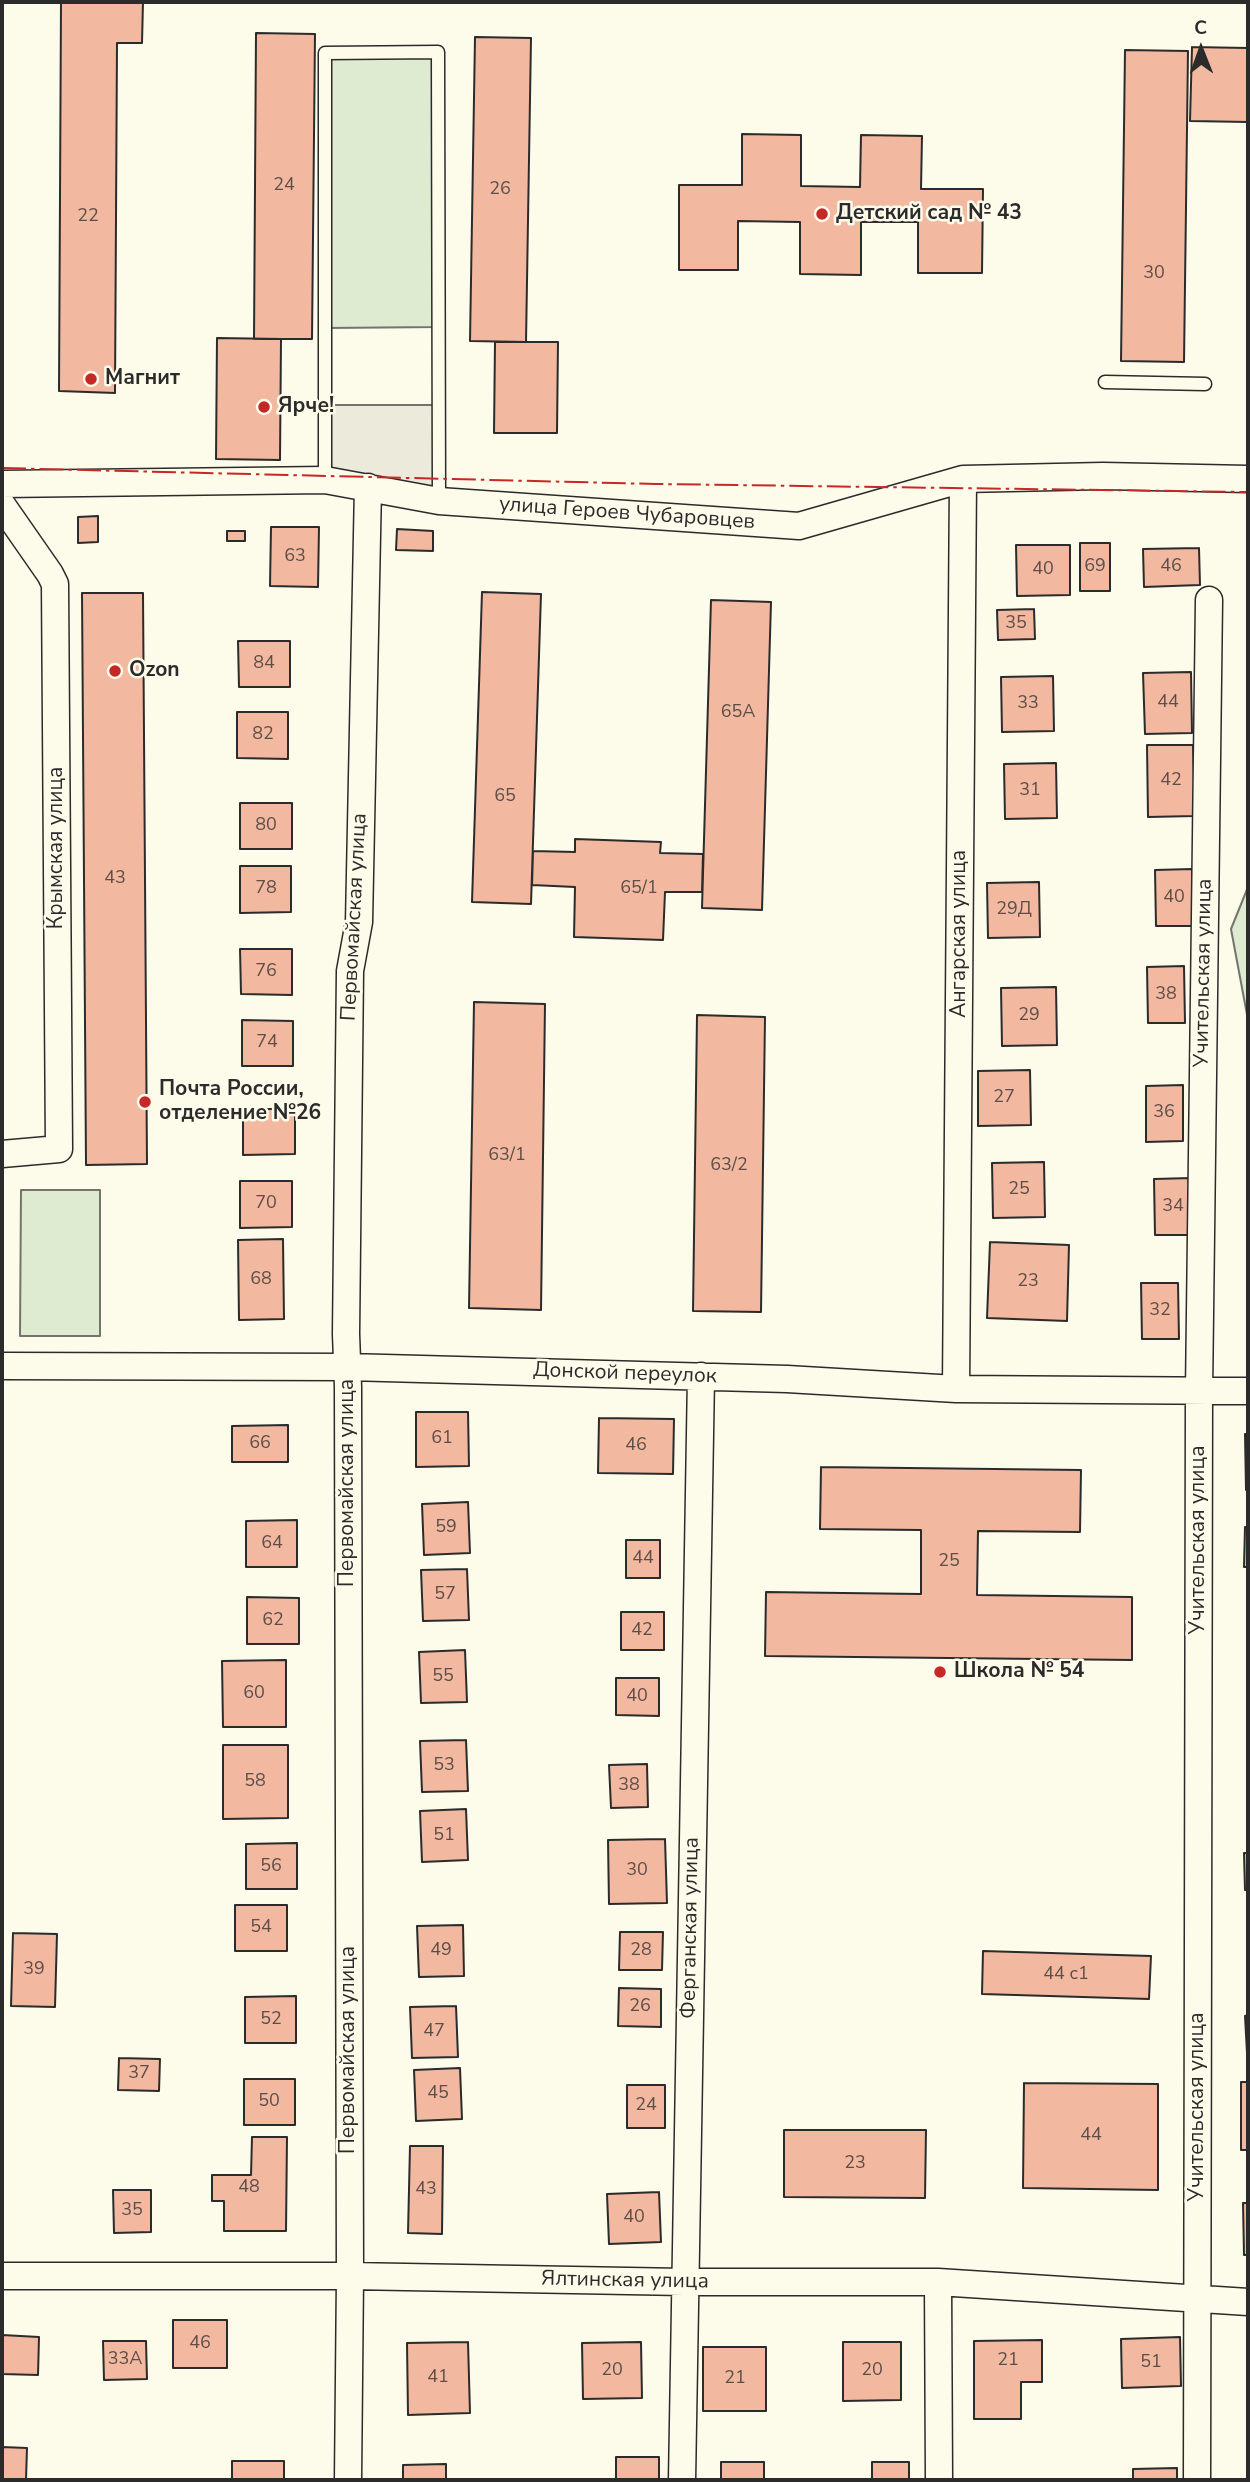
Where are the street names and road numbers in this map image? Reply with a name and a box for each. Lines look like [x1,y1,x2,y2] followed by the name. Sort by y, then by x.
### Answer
[498,492,756,536] street label: улица Героев Чубаровцев
[44,767,70,929] street label: Крымская улица
[337,812,373,1022] street label: Первомайская улица
[947,850,973,1018] street label: Ангарская улица
[1190,878,1218,1068] street label: Учительская улица
[533,1358,717,1390] street label: Донской переулок
[335,1379,361,1587] street label: Первомайская улица
[1186,1446,1212,1634] street label: Учительская улица
[677,1837,705,2019] street label: Ферганская улица
[336,1946,362,2154] street label: Первомайская улица
[1185,2013,1211,2201] street label: Учительская улица
[541,2267,709,2295] street label: Ялтинская улица

